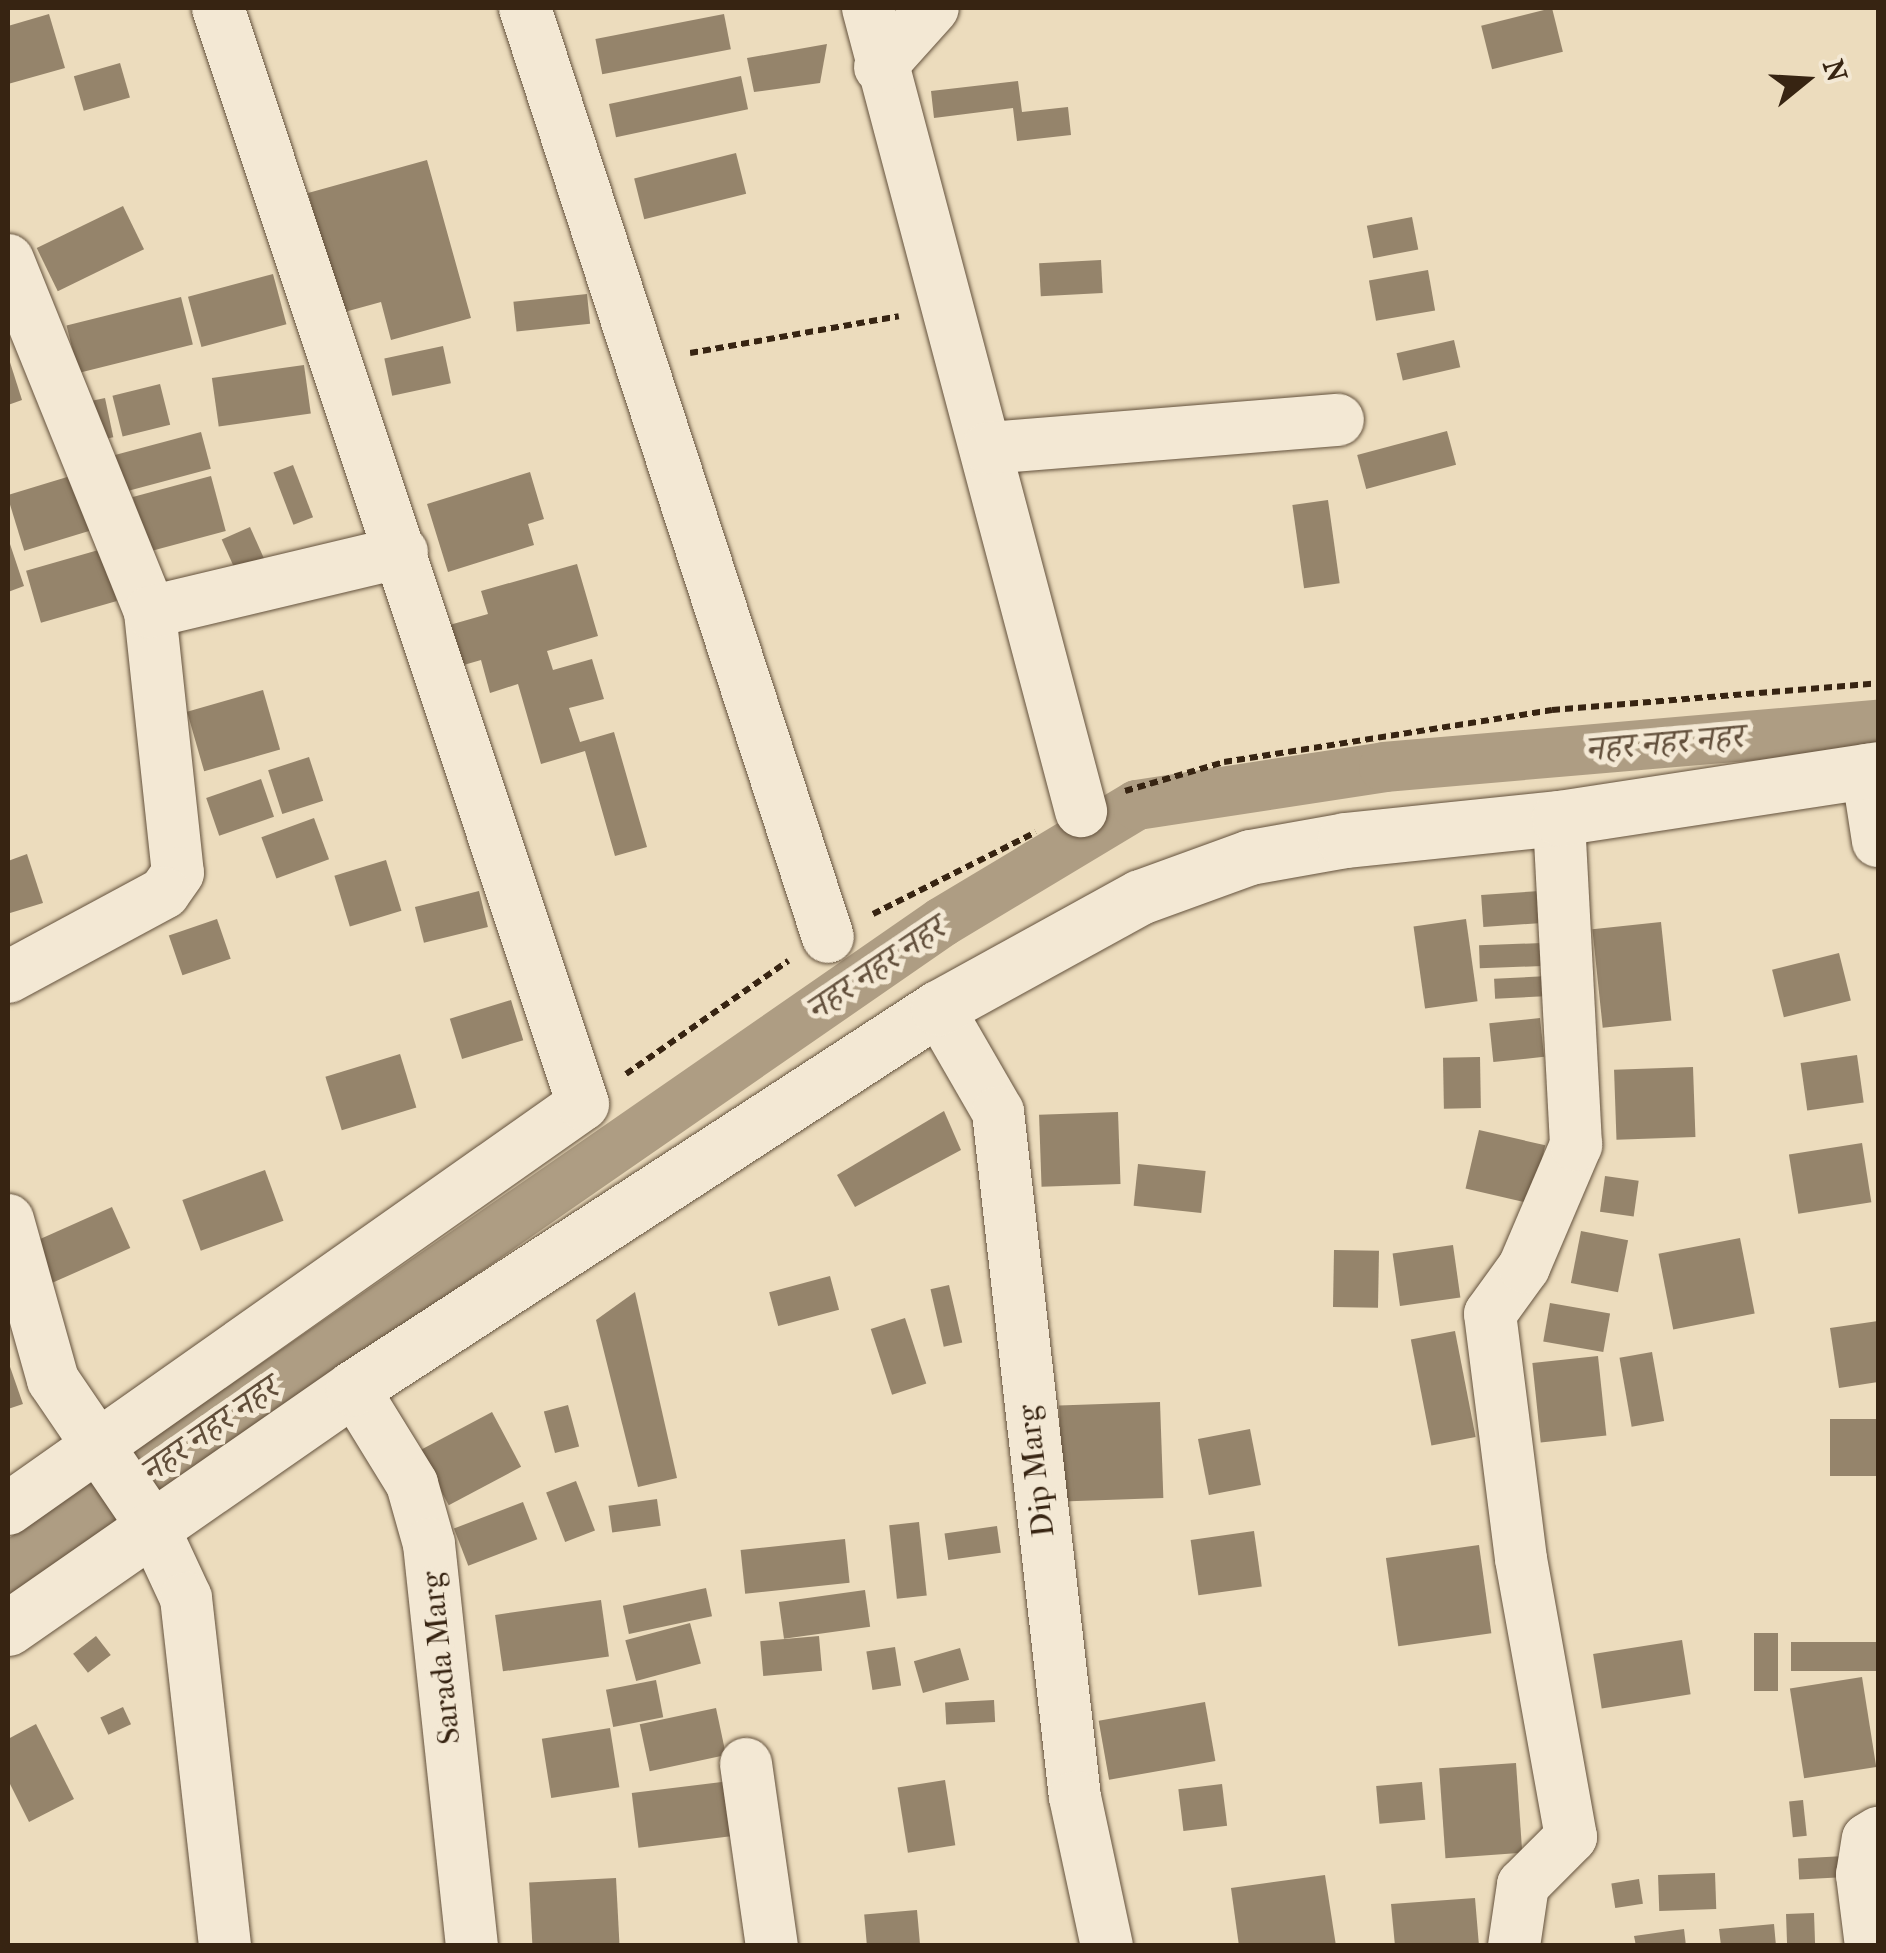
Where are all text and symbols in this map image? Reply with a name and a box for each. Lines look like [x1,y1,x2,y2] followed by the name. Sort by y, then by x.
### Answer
[1756,30,1856,130] north arrow
[1816,55,1854,86] text: N
[1584,715,1744,771] water label: नहर नहर नहर
[798,907,952,1031] water label: नहर नहर नहर
[132,1368,286,1492] water label: नहर नहर नहर
[1009,1403,1063,1539] street label: Dip Marg
[413,1570,469,1746] street label: Sarada Marg

